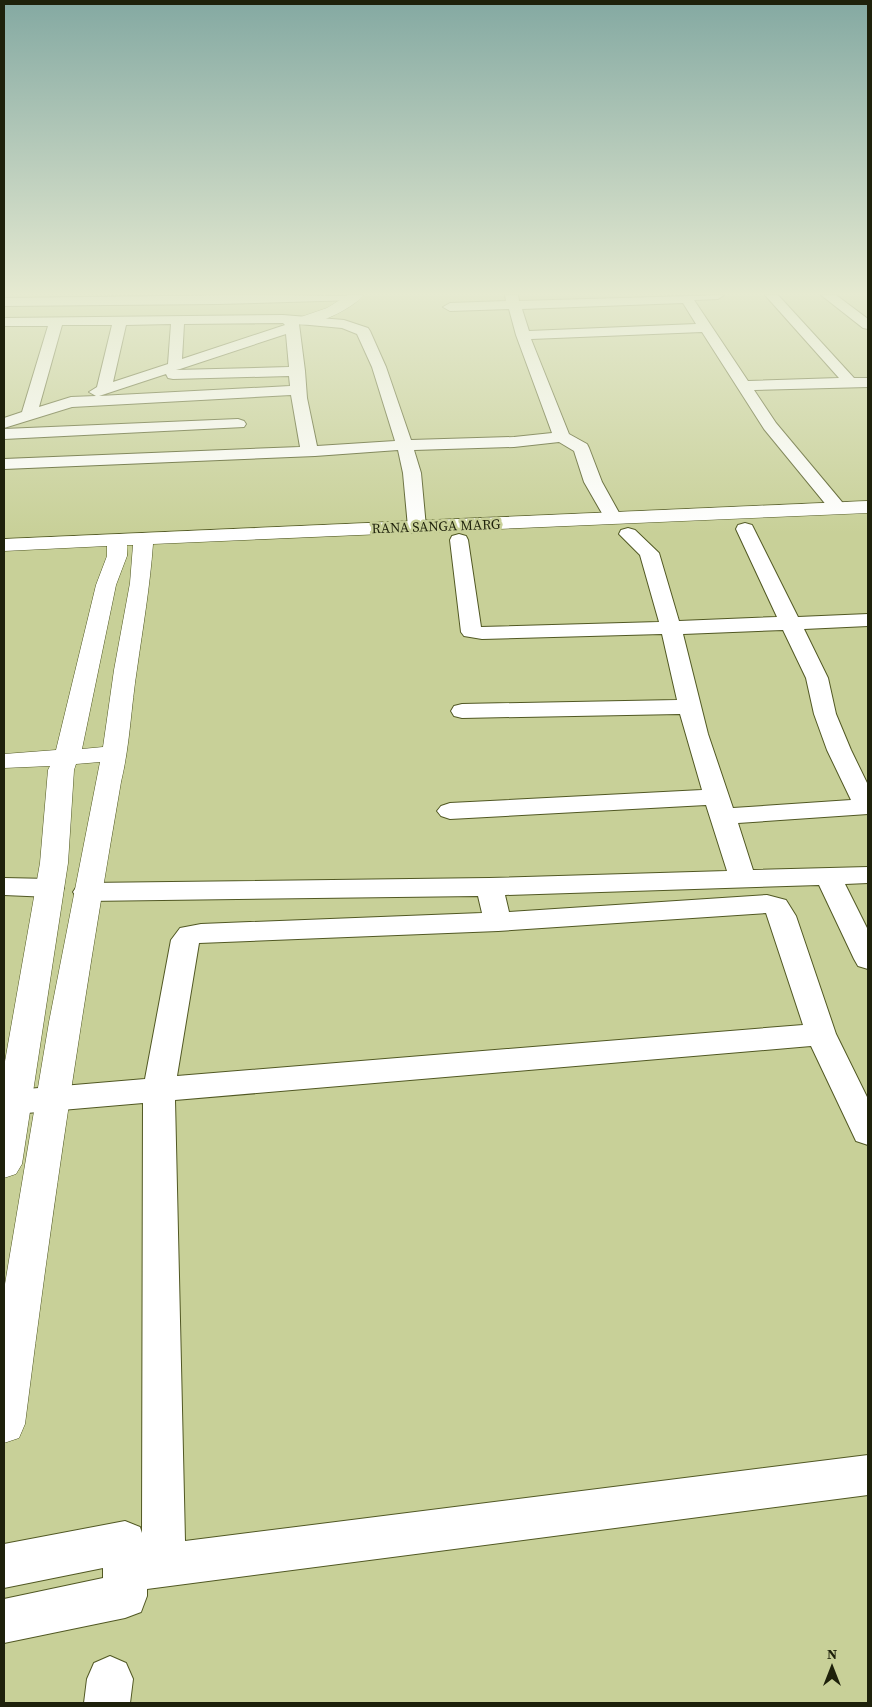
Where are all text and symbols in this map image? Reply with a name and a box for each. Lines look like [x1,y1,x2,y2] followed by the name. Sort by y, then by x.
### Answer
[371,514,501,538] street label: RANA SANGA MARG
[807,1642,857,1692] north arrow
[827,1644,837,1664] text: N

